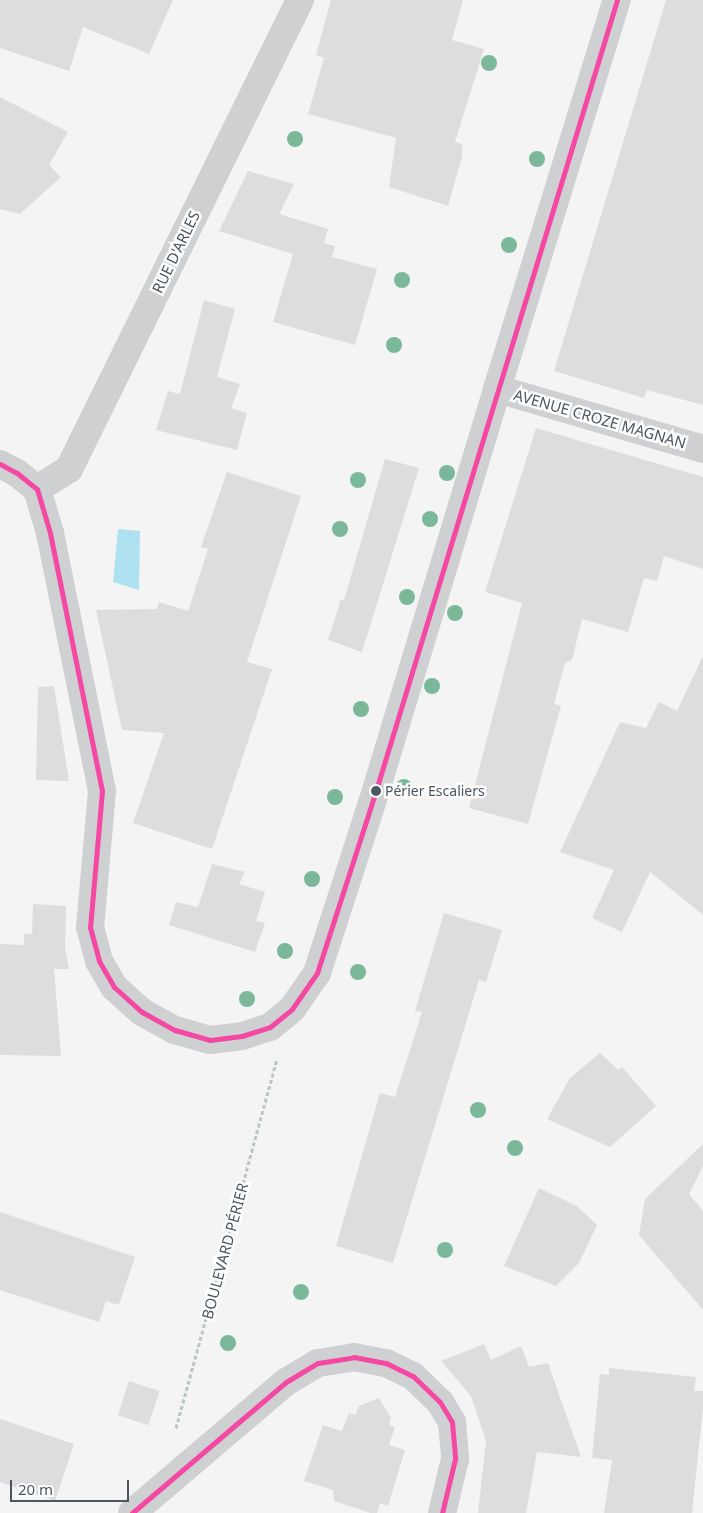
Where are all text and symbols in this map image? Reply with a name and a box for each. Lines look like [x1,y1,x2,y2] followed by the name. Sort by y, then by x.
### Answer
[148,208,204,296] street label: RUE D'ARLES
[512,386,688,452] street label: AVENUE CROZE MAGNAN
[385,783,485,799] place label: Périer Escaliers
[371,786,381,796] marker: Périer Escaliers
[198,1181,252,1321] street label: BOULEVARD PÉRIER
[12,1470,131,1502] scale bar
[18,1479,53,1499] text: 20 m

